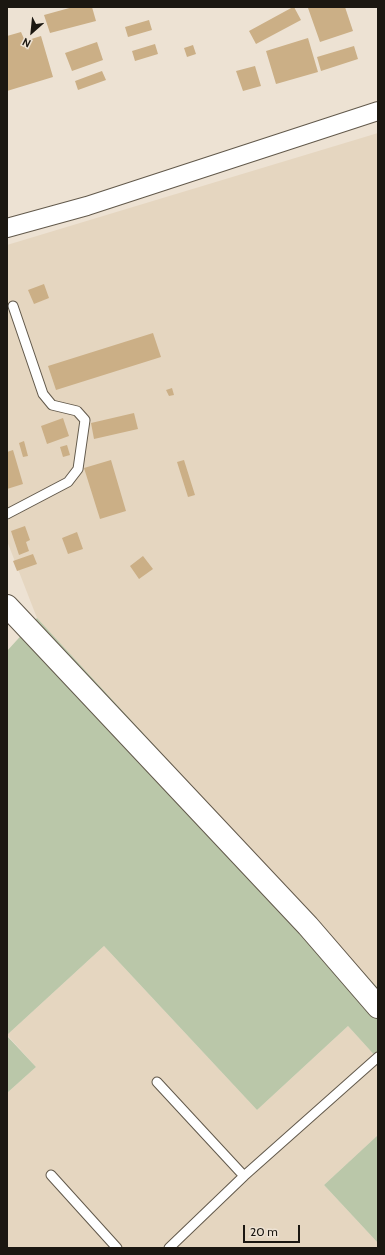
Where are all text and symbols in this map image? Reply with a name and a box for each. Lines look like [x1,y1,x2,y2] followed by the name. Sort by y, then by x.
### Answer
[12,12,52,52] north arrow
[20,35,33,51] text: N
[245,1217,302,1243] scale bar
[250,1224,278,1239] text: 20 m

